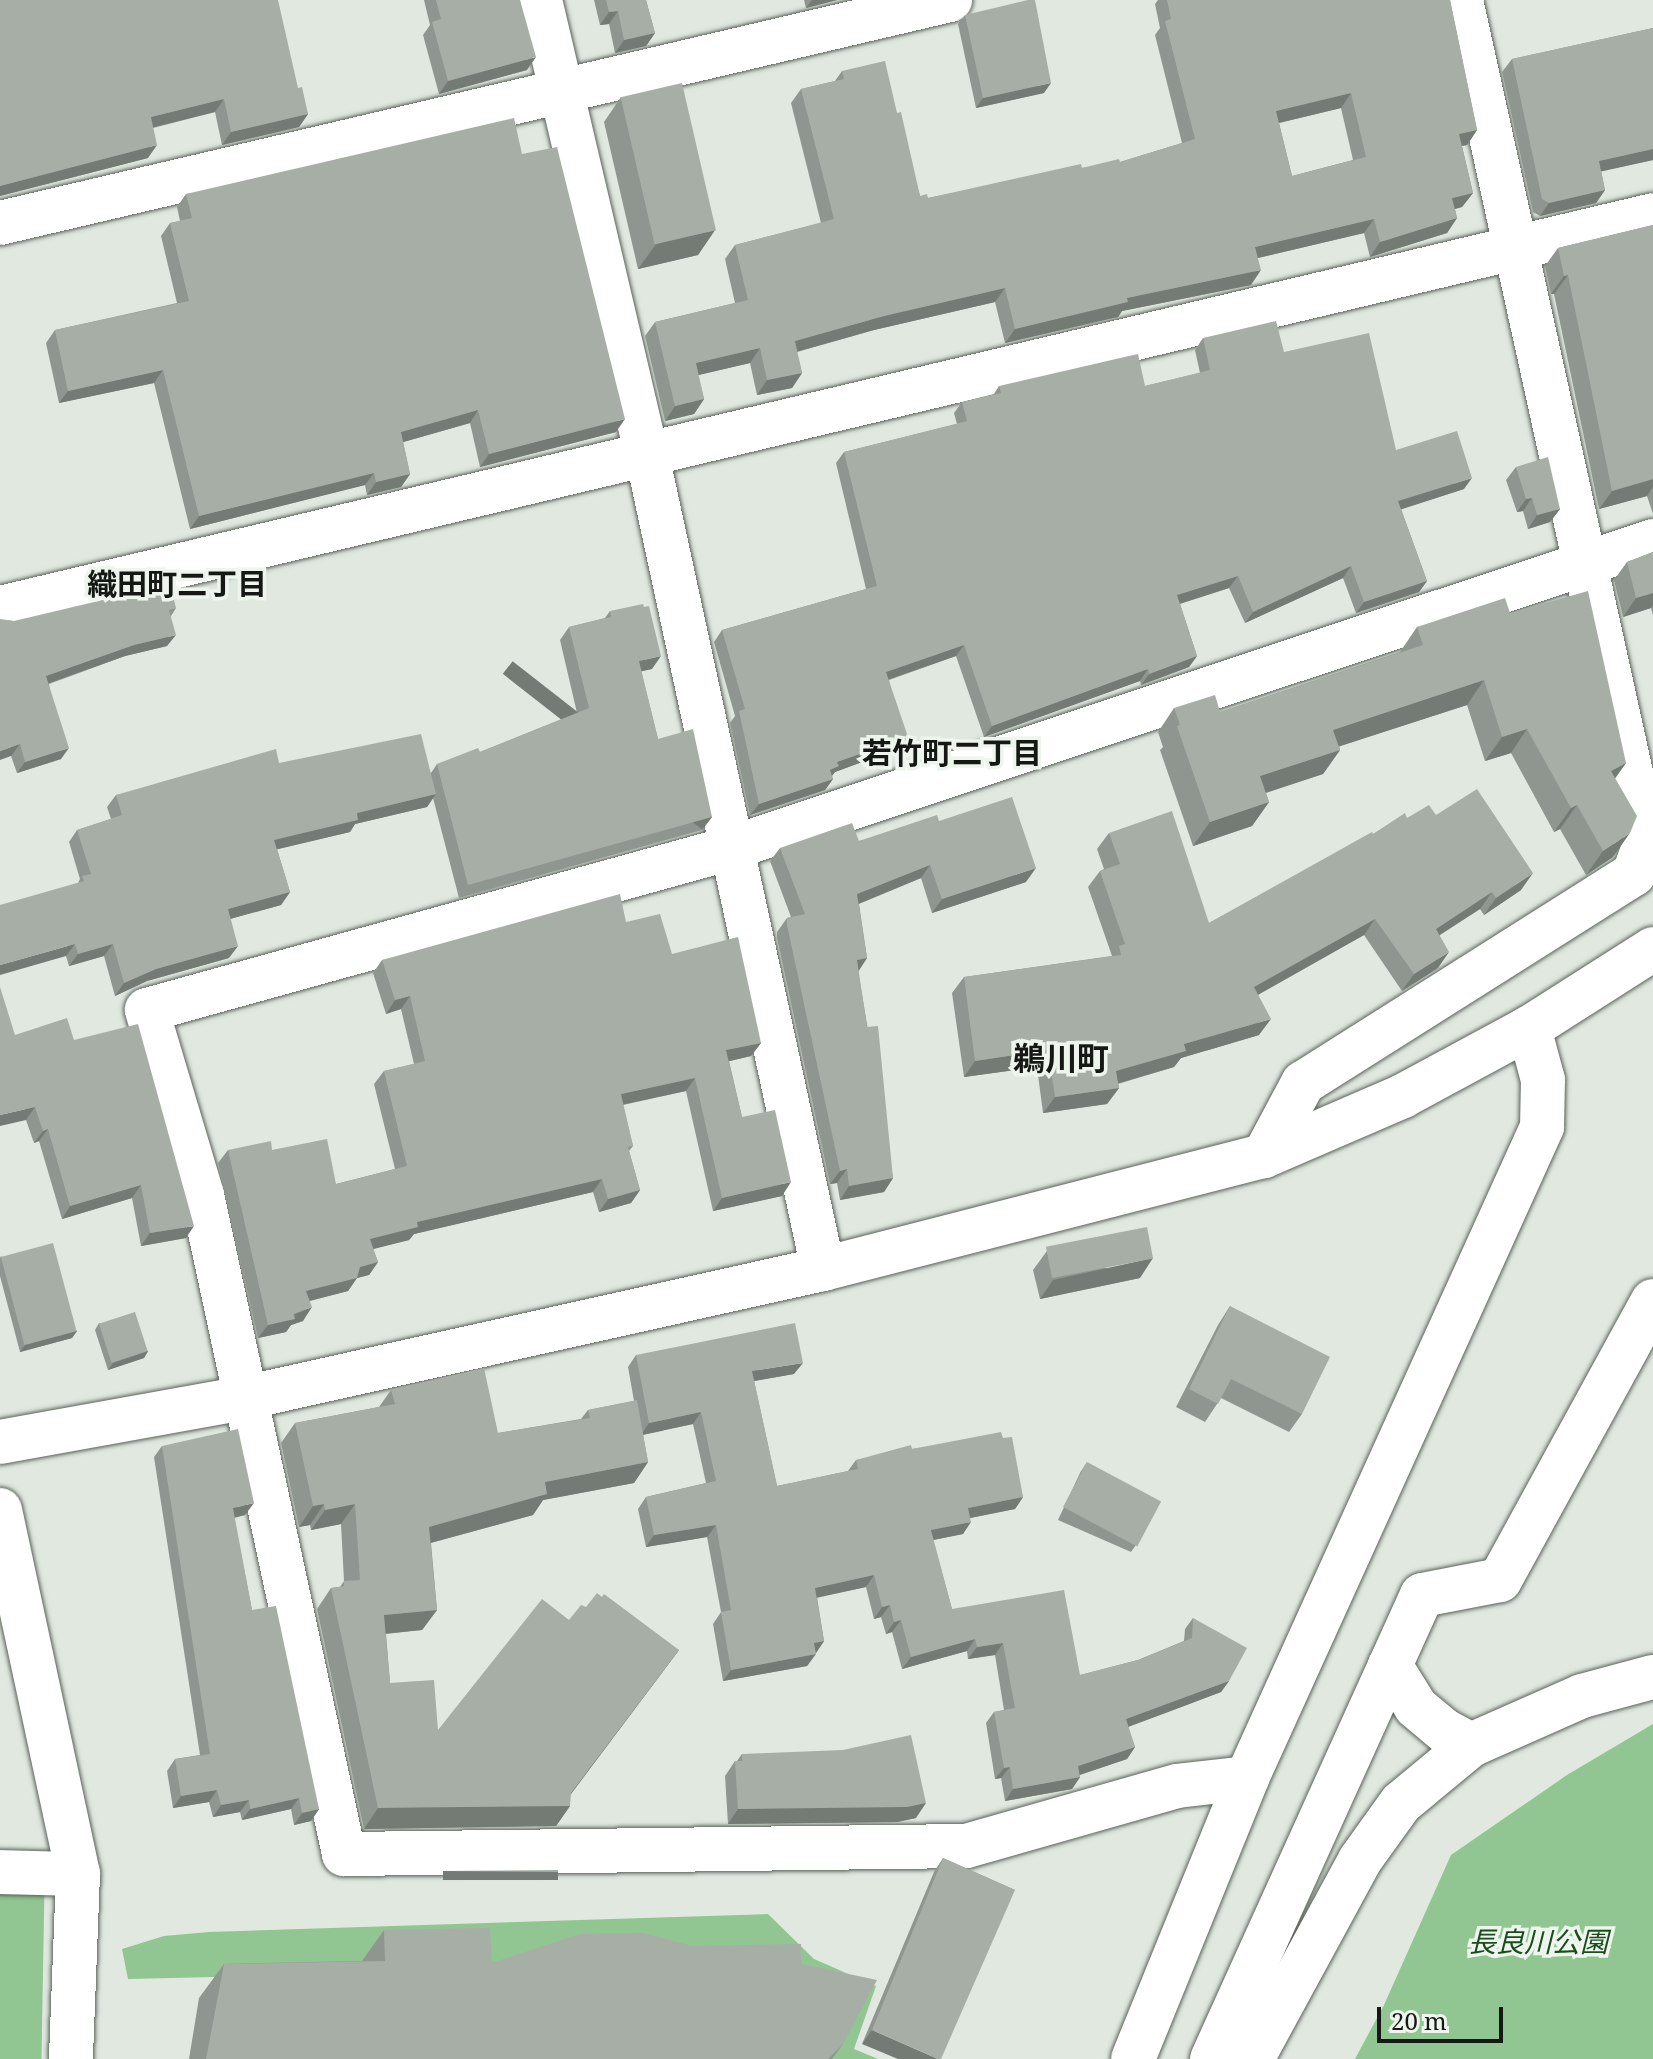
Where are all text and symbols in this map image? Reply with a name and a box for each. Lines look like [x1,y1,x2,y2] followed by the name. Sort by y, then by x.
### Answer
[87,566,267,602] district label: 織田町二丁目
[862,735,1042,771] district label: 若竹町二丁目
[1013,1039,1109,1077] district label: 鵜川町
[1468,1924,1608,1958] park label: 長良川公園
[1381,1991,1507,2041] scale bar
[1391,2004,1447,2037] text: 20 m

